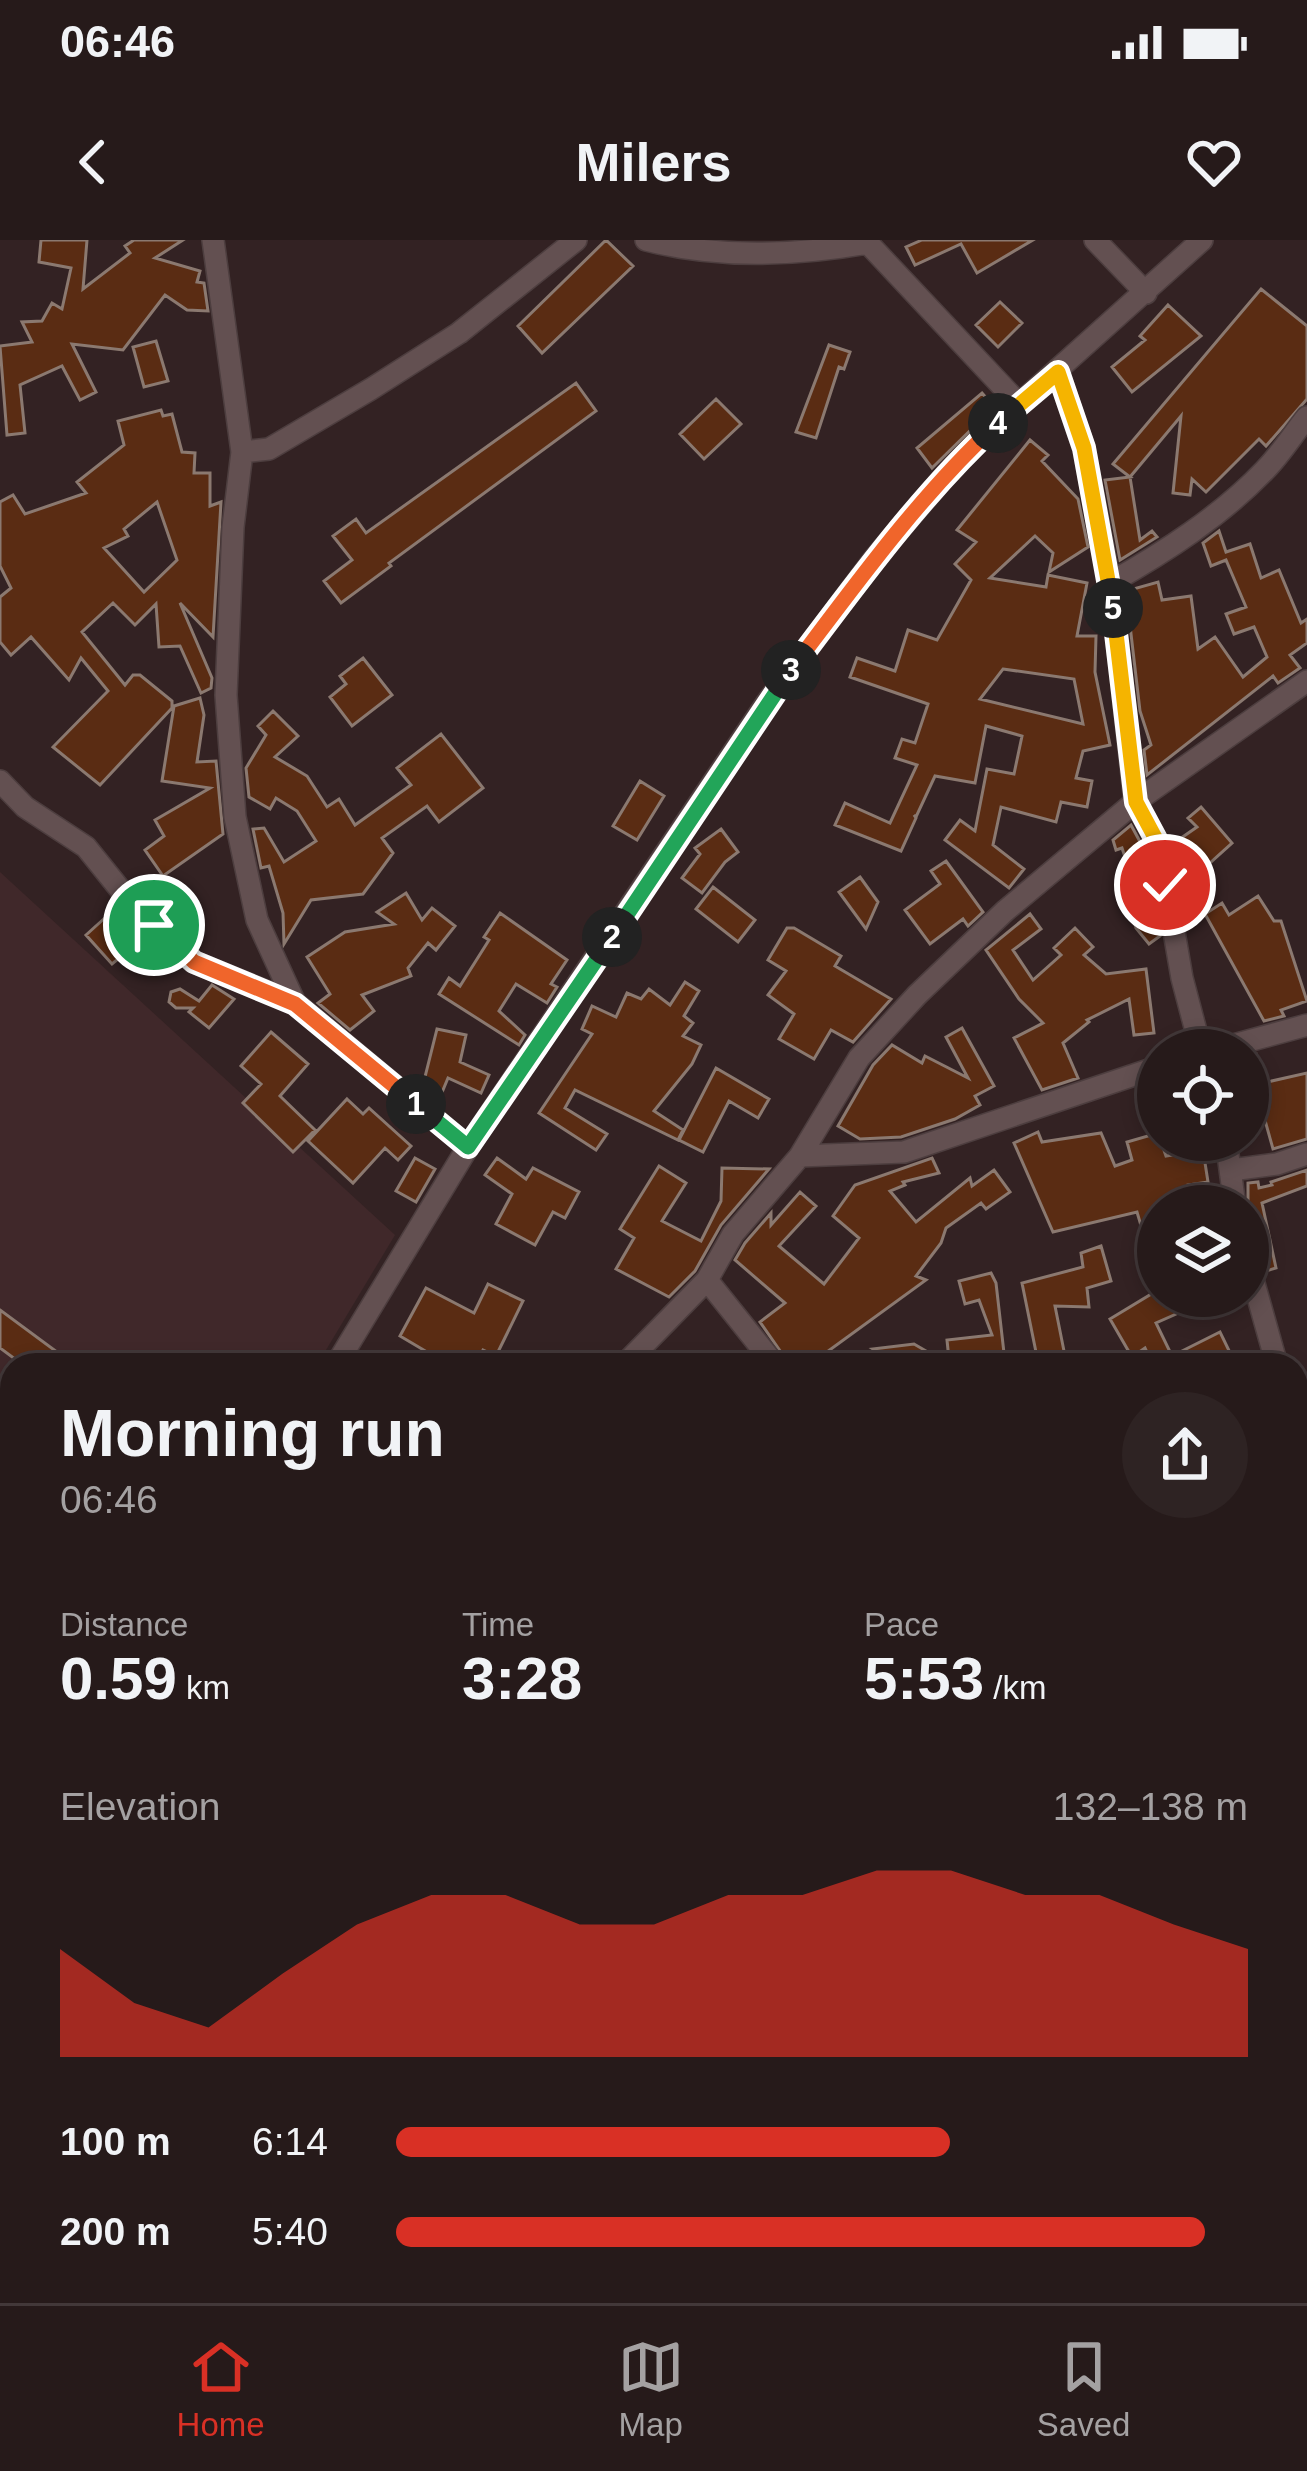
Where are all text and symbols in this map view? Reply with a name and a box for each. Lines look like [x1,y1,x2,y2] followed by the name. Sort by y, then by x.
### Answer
[60,16,175,67] text: 06:46
[60,129,126,195] icon: back
[1181,129,1247,195] icon: heart
[575,132,732,192] text: Milers
[968,393,1028,453] pin: 4
[989,404,1007,441] text: 4
[1083,578,1143,638] pin: 5
[1104,589,1122,626] text: 5
[761,640,821,700] pin: 3
[782,651,800,688] text: 3
[1114,834,1216,936] pin
[1132,852,1198,918] icon: check
[103,874,205,976] pin
[121,892,187,958] icon: arrive
[582,907,642,967] pin: 2
[603,918,621,955] text: 2
[1137,1029,1269,1317] map controls
[1137,1029,1269,1161] button: locate
[386,1074,446,1134] pin: 1
[407,1085,425,1122] text: 1
[1137,1185,1269,1317] button: layers
[1122,1392,1248,1518] button: share
[60,1396,445,1470] text: Morning run
[60,1478,158,1521] text: 06:46
[60,1606,188,1643] text: Distance
[462,1606,534,1643] text: Time
[864,1606,939,1643] text: Pace
[60,1645,177,1712] text: 0.59
[462,1645,582,1712] text: 3:28
[864,1645,984,1712] text: 5:53
[177,1669,230,1706] text: km
[984,1669,1046,1706] text: /km
[60,1785,220,1828] text: Elevation
[1053,1785,1248,1828] text: 132–138 m
[60,2120,171,2163] text: 100 m
[252,2120,328,2163] text: 6:14
[60,2210,171,2253] text: 200 m
[252,2210,328,2253] text: 5:40
[177,2334,265,2444] tab: Home
[618,2334,684,2444] tab: Map
[1037,2334,1130,2444] tab: Saved

